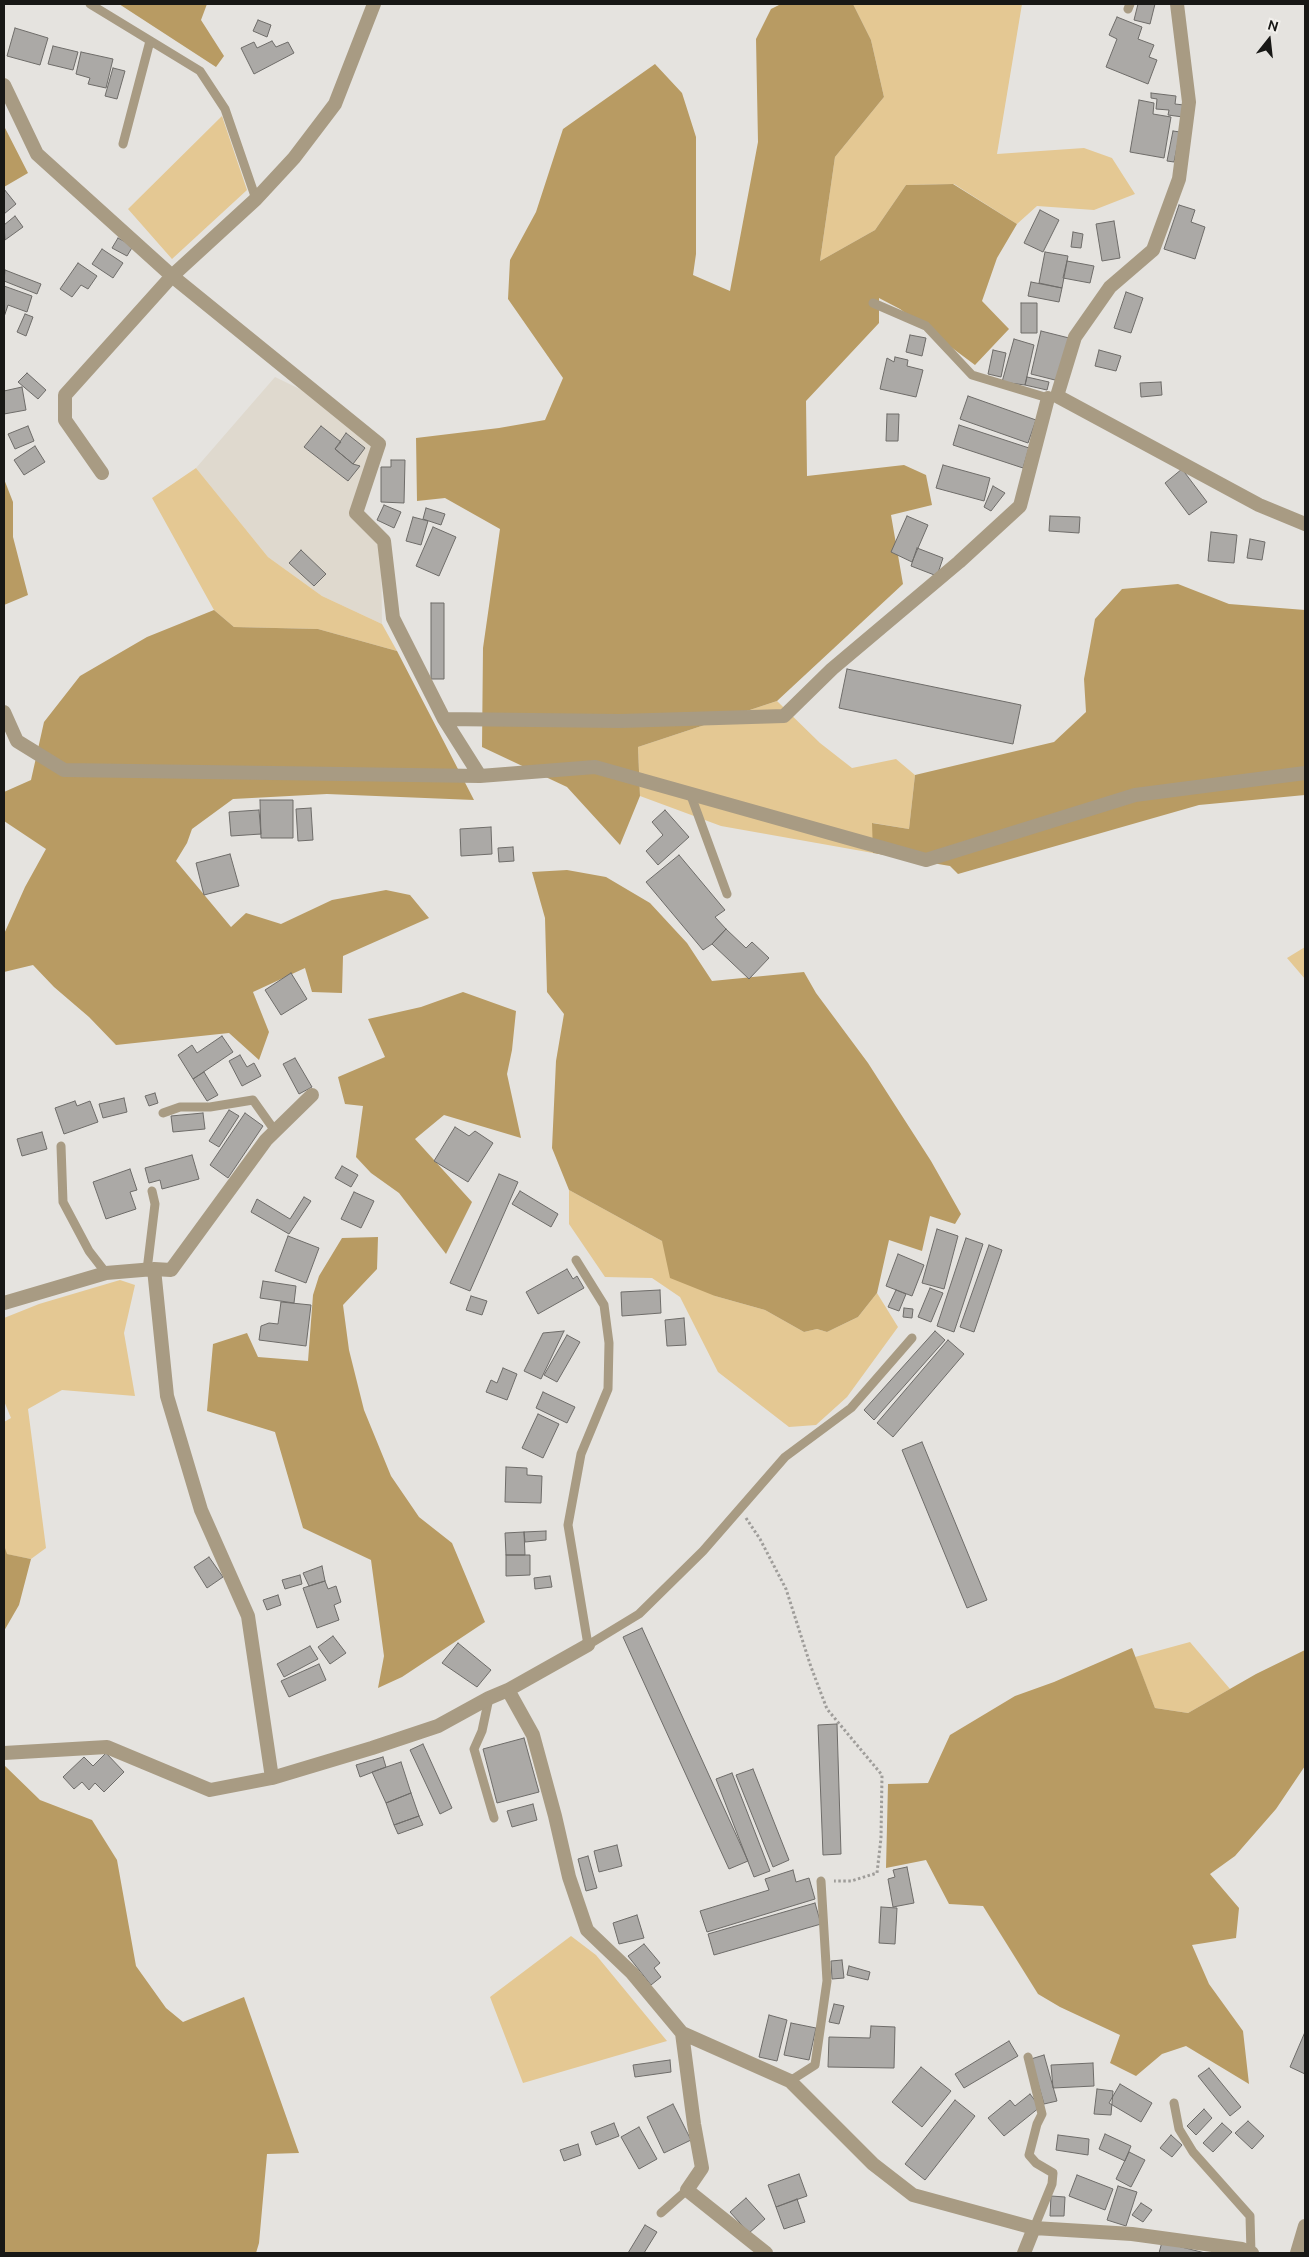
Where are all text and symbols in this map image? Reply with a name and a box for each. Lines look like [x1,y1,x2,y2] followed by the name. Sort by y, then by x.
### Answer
[1244,15,1294,65] north arrow
[1266,16,1280,35] text: N

